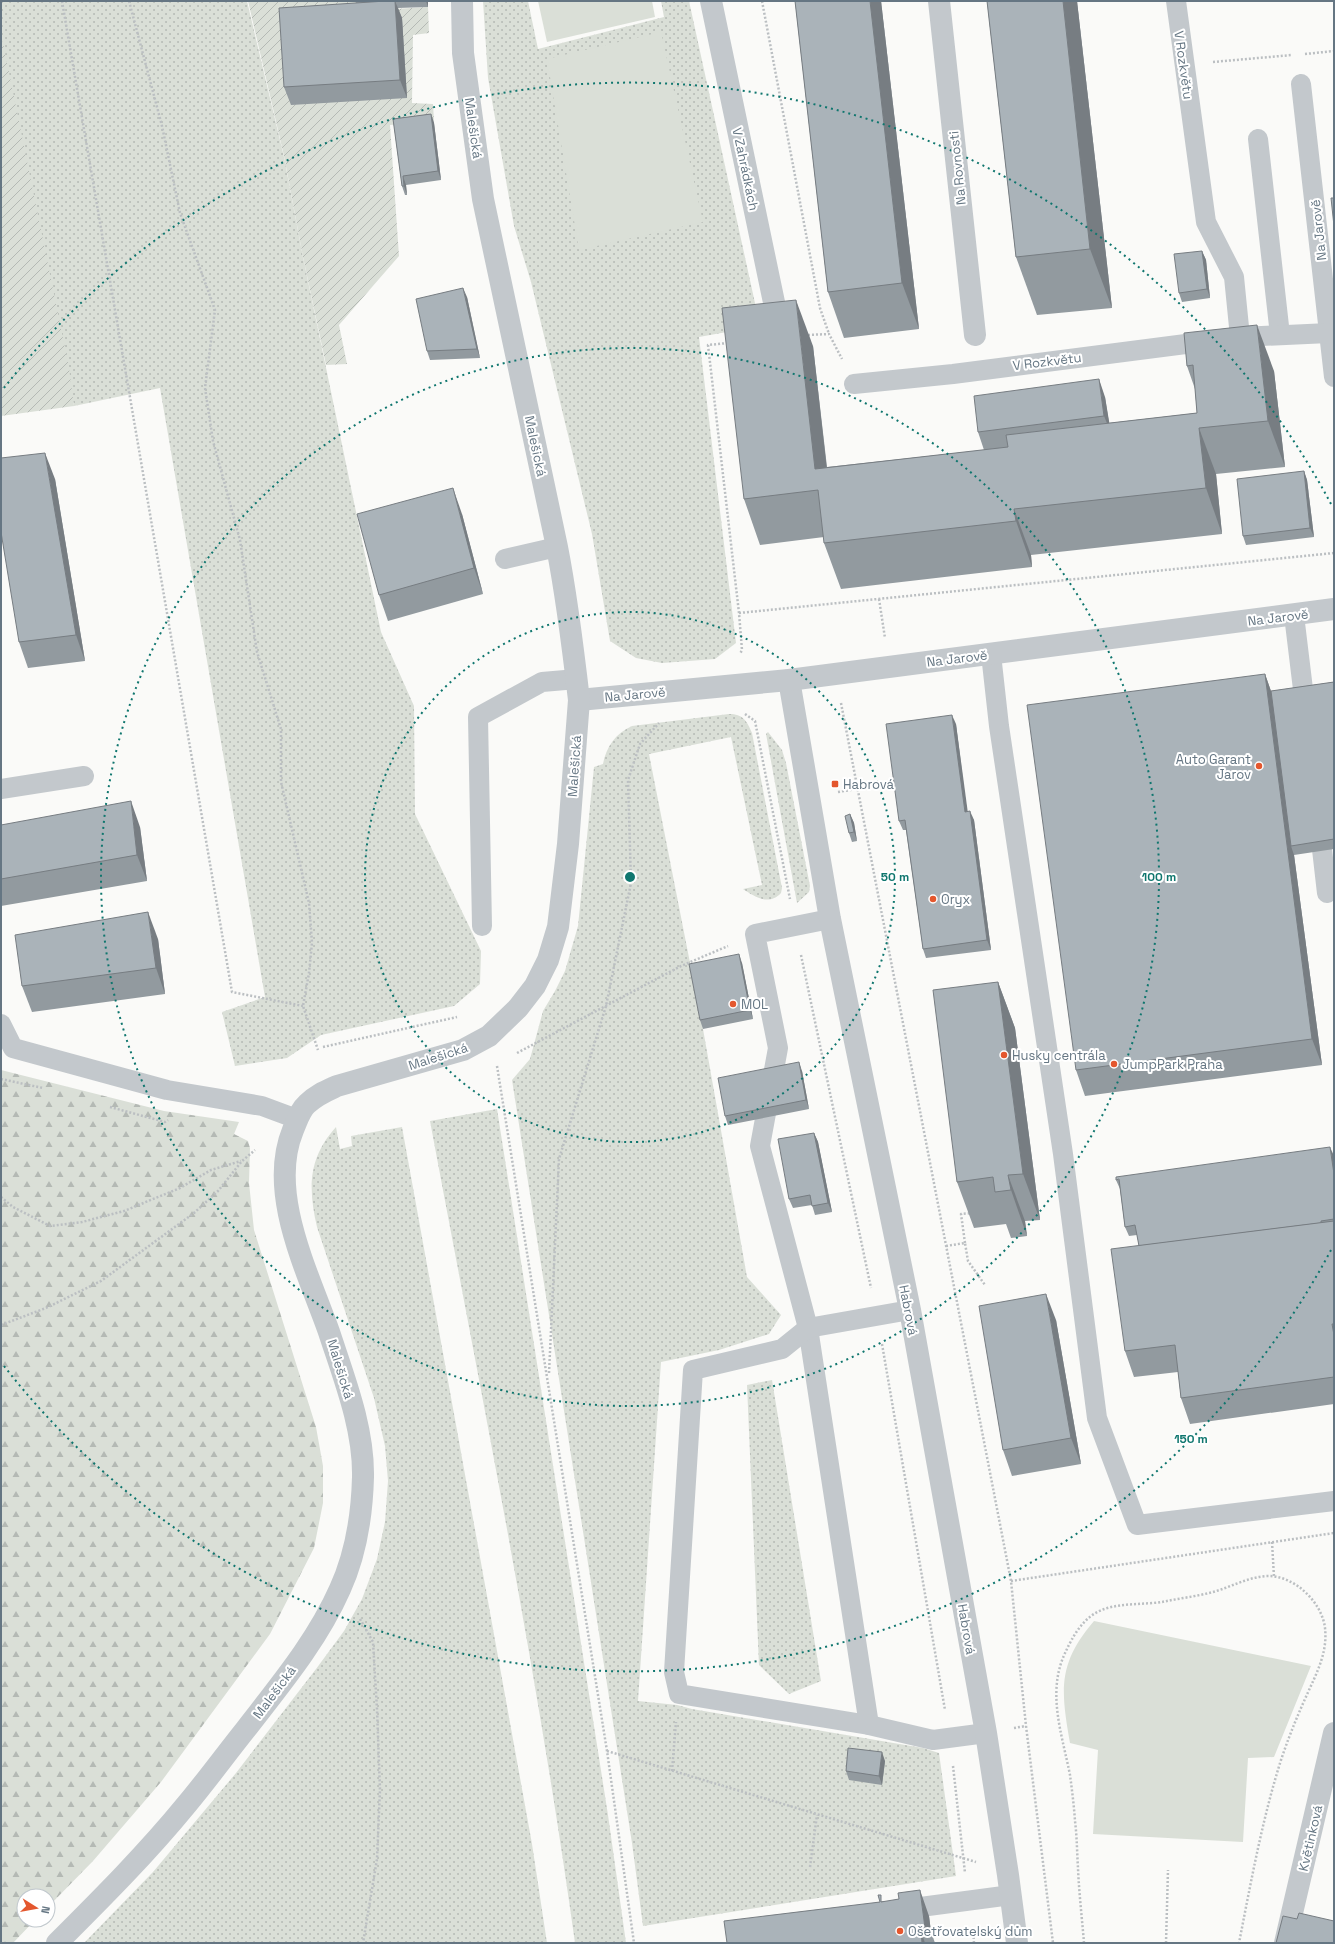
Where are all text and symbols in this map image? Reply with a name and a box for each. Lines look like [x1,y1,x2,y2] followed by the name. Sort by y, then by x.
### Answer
[1170,30,1197,100] street label: V Rozkvětu
[461,96,486,160] street label: Malešická
[728,126,763,212] street label: V Zahrádkách
[945,130,970,206] street label: Na Rovnosti
[1307,199,1330,261] street label: Na Jarově
[1012,349,1082,374] street label: V Rozkvětu
[521,414,550,479] street label: Malešická
[1247,605,1309,630] street label: Na Jarově
[926,646,988,671] street label: Na Jarově
[604,683,666,706] street label: Na Jarově
[564,734,585,797] street label: Malešická
[1176,751,1251,783] place label: Auto Garant Jarov
[1254,761,1264,771] marker: Auto Garant Jarov
[843,776,895,793] place label: Habrová
[830,779,840,789] marker: Habrová
[881,869,909,885] text: 50 m
[1142,869,1176,885] text: 100 m
[623,870,637,884] centre of rings
[941,891,971,908] place label: Oryx
[928,894,938,904] marker: Oryx
[741,996,768,1013] place label: MOL
[728,999,738,1009] marker: MOL
[406,1039,471,1074] street label: Malešická
[1012,1047,1106,1064] place label: Husky centrála
[999,1050,1009,1060] marker: Husky centrála
[1122,1056,1223,1073] place label: JumpPark Praha
[1109,1059,1119,1069] marker: JumpPark Praha
[895,1283,922,1337] street label: Habrová
[323,1337,358,1402] street label: Malešická
[1174,1431,1208,1447] text: 150 m
[954,1602,979,1656] street label: Habrová
[249,1662,300,1722] street label: Malešická
[1295,1803,1326,1873] street label: Květinková
[16,1888,56,1928] north arrow
[38,1905,53,1915] text: N
[908,1923,1033,1940] place label: Ošetřovatelský dům
[895,1926,905,1936] marker: Ošetřovatelský dům

